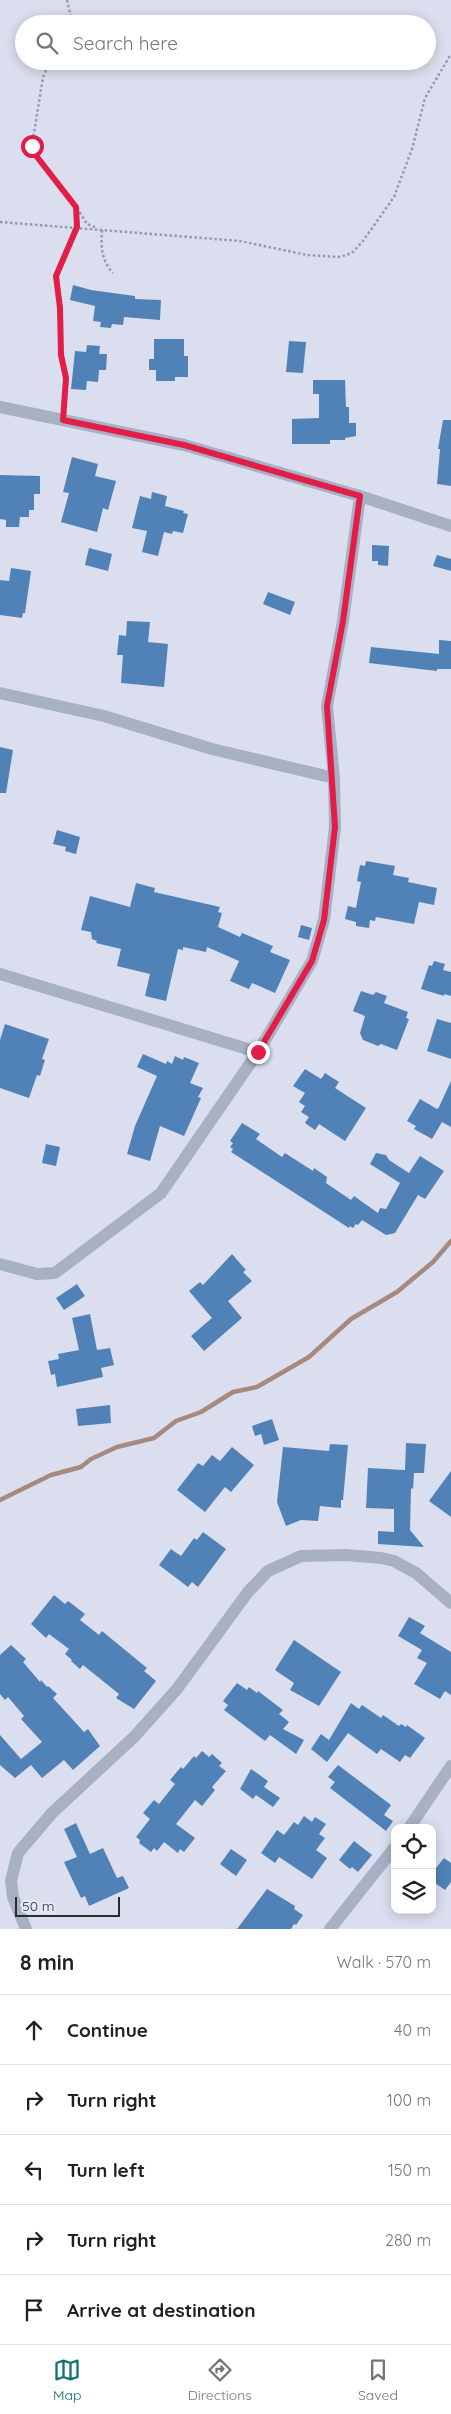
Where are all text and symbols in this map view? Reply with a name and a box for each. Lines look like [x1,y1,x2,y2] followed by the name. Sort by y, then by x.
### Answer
[15,15,436,70] search box
[33,29,61,57] icon: search
[73,31,178,55] text: Search here
[21,135,44,158] route start
[247,1041,270,1064] route end
[391,1824,436,1914] map controls
[391,1824,436,1869] button: locate
[391,1869,436,1914] button: layers
[15,1894,120,1917] scale bar
[22,1897,55,1915] text: 50 m
[20,1949,74,1975] text: 8 min
[336,1952,431,1972] text: Walk · 570 m
[20,2016,48,2044] icon: ahead
[67,2018,148,2042] text: Continue
[394,2020,431,2040] text: 40 m
[20,2086,48,2114] icon: right
[67,2088,156,2112] text: Turn right
[387,2090,431,2110] text: 100 m
[20,2156,48,2184] icon: left
[67,2158,145,2182] text: Turn left
[388,2160,431,2180] text: 150 m
[20,2226,48,2254] icon: right
[67,2228,156,2252] text: Turn right
[385,2230,431,2250] text: 280 m
[20,2296,48,2324] icon: arrive
[67,2298,256,2322] text: Arrive at destination
[53,2356,82,2404] tab: Map
[188,2356,252,2404] tab: Directions
[358,2356,398,2404] tab: Saved

